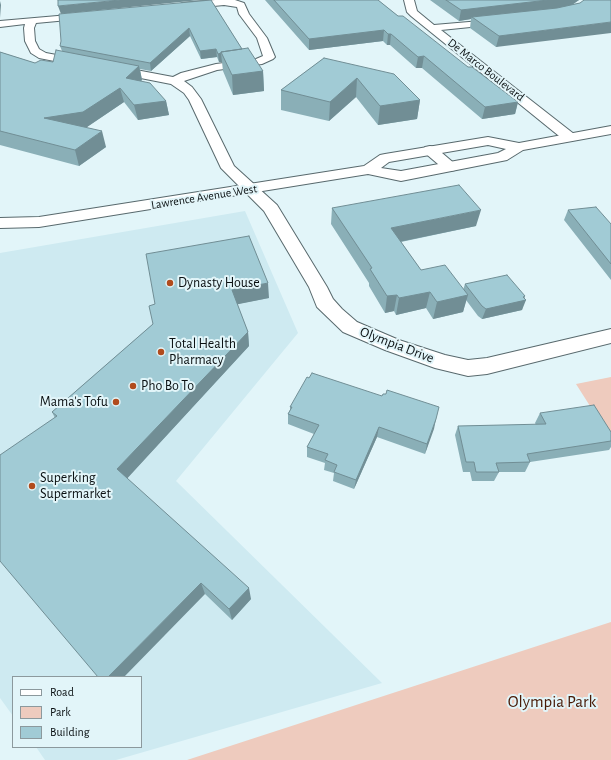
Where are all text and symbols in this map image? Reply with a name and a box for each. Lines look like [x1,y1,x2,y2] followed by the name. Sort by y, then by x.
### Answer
[445,36,527,104] street label: De Marco Boulevard
[150,182,258,212] street label: Lawrence Avenue West
[178,275,260,291] place label: Dynasty House
[165,278,175,288] marker: Dynasty House
[358,323,436,367] street label: Olympia Drive
[169,336,236,368] place label: Total Health Pharmacy
[156,347,166,357] marker: Total Health Pharmacy
[141,378,194,394] place label: Pho Bo To
[128,381,138,391] marker: Pho Bo To
[40,394,108,410] place label: Mama's Tofu
[111,397,121,407] marker: Mama's Tofu
[40,470,111,502] place label: Superking Supermarket
[27,481,37,491] marker: Superking Supermarket
[12,676,142,748] legend
[50,686,74,698] text: Road
[508,692,596,712] park label: Olympia Park
[50,706,71,718] text: Park
[50,726,90,738] text: Building

